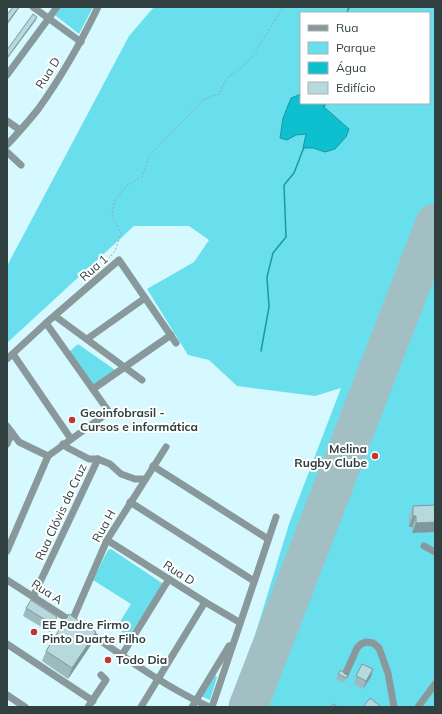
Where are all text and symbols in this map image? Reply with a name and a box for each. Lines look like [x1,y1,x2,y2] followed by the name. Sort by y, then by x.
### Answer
[300,12,430,104] legend
[336,20,358,35] text: Rua
[336,40,376,55] text: Parque
[32,54,63,91] street label: Rua D
[336,60,366,75] text: Água
[336,80,376,95] text: Edifício
[76,251,111,284] street label: Rua 1
[80,405,198,434] place label: Geoinfobrasil - Cursos e informática
[67,415,77,425] marker: Geoinfobrasil - Cursos e informática
[294,441,367,470] place label: Melina Rugby Clube
[370,451,380,461] marker: Melina Rugby Clube
[32,461,90,563] street label: Rua Clóvis da Cruz
[89,507,119,545] street label: Rua H
[161,557,198,588] street label: Rua D
[29,576,66,607] street label: Rua A
[42,617,146,646] place label: EE Padre Firmo Pinto Duarte Filho
[29,627,39,637] marker: EE Padre Firmo Pinto Duarte Filho
[116,652,167,667] place label: Todo Dia
[103,655,113,665] marker: Todo Dia

